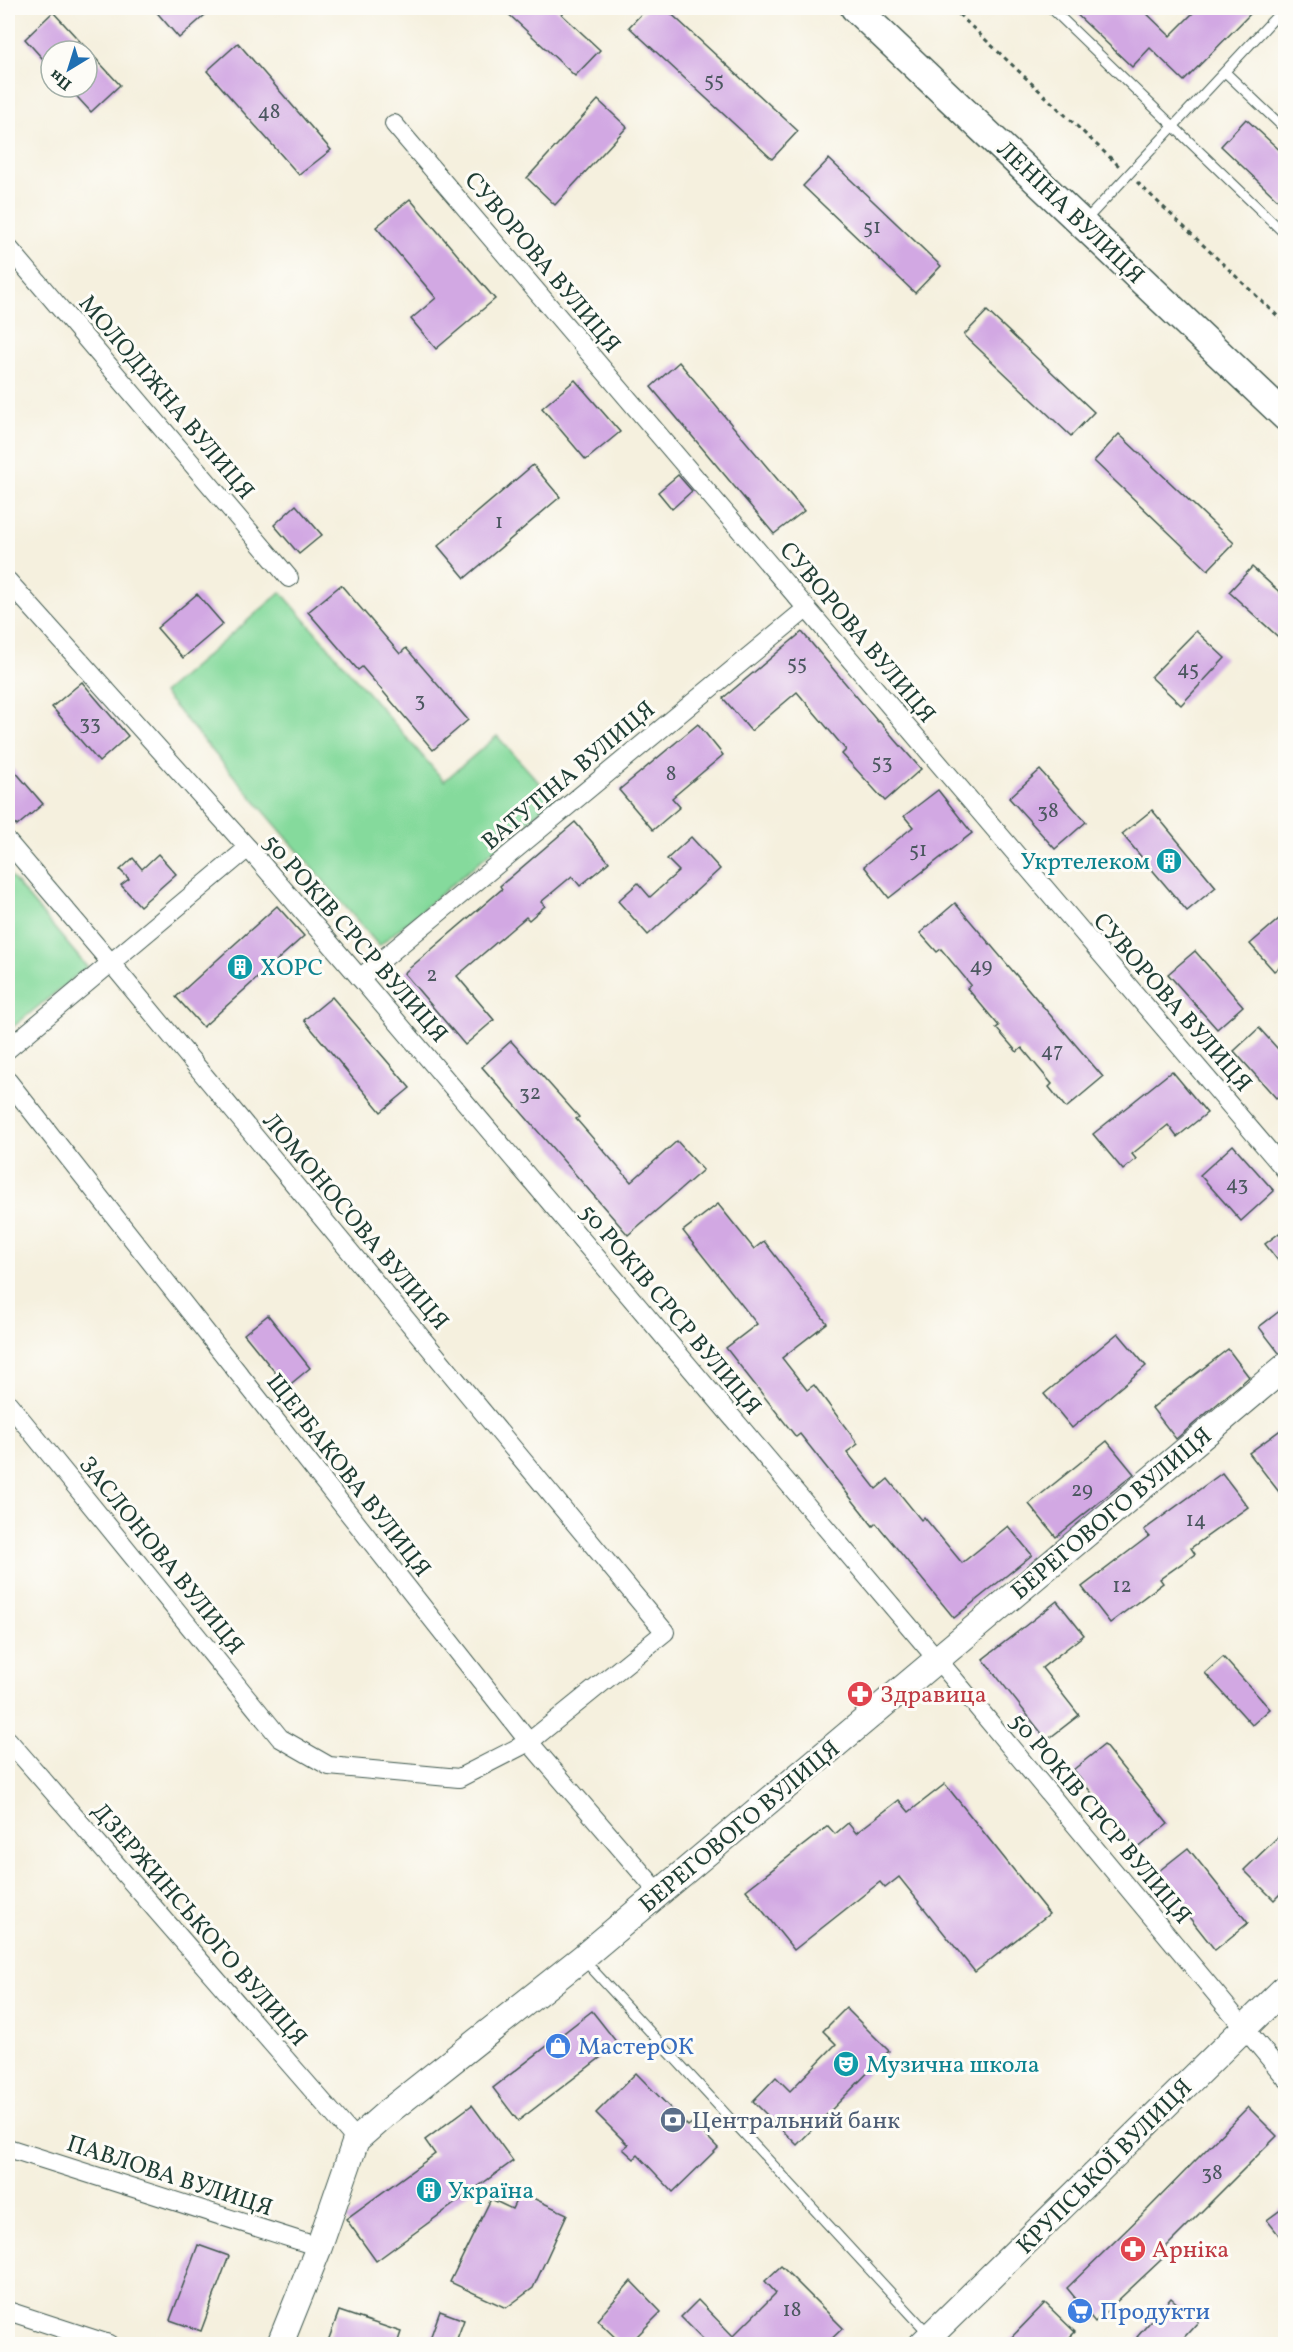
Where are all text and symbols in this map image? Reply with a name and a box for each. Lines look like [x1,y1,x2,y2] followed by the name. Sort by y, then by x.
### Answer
[39,39,99,99] north arrow
[45,64,77,95] text: Пн
[704,66,724,95] house number: 55
[258,98,280,127] house number: 48
[988,134,1151,293] street label: ЛЕНІНА ВУЛИЦЯ
[455,165,628,361] street label: СУВОРОВА ВУЛИЦЯ
[863,213,881,242] house number: 51
[70,289,261,508] street label: МОЛОДІЖНА ВУЛИЦЯ
[495,508,503,537] house number: 1
[770,535,943,731] street label: СУВОРОВА ВУЛИЦЯ
[787,649,807,678] house number: 55
[1177,655,1199,684] house number: 45
[415,686,425,715] house number: 3
[475,694,663,859] street label: ВАТУТІНА ВУЛИЦЯ
[79,709,101,738] house number: 33
[872,748,892,777] house number: 53
[666,760,676,789] house number: 8
[1037,797,1059,826] house number: 38
[254,827,455,1051] street label: 50 РОКІВ СРСР ВУЛИЦЯ
[909,836,927,865] house number: 51
[1021,846,1150,880] place label: Укртелеком
[1154,846,1184,876] building icon: Укртелеком
[1084,906,1259,1100] street label: СУВОРОВА ВУЛИЦЯ
[225,952,255,982] building icon: ХОРС
[260,952,323,986] place label: ХОРС
[970,952,993,981] house number: 49
[426,961,438,990] house number: 2
[1041,1037,1063,1066] house number: 47
[519,1079,541,1108] house number: 32
[253,1106,456,1338] street label: ЛОМОНОСОВА ВУЛИЦЯ
[1226,1170,1248,1199] house number: 43
[571,1197,768,1423] street label: 50 РОКІВ СРСР ВУЛИЦЯ
[257,1367,438,1585] street label: ЩЕРБАКОВА ВУЛИЦЯ
[1004,1420,1220,1609] street label: БЕРЕГОВОГО ВУЛИЦЯ
[70,1450,251,1663] street label: ЗАСЛОНОВА ВУЛИЦЯ
[1071,1476,1093,1505] house number: 29
[1186,1506,1206,1535] house number: 14
[1112,1572,1132,1601] house number: 12
[845,1679,875,1709] pharmacy icon: Здравица
[880,1679,987,1713] place label: Здравица
[1001,1706,1198,1932] street label: 50 РОКІВ СРСР ВУЛИЦЯ
[632,1733,848,1922] street label: БЕРЕГОВОГО ВУЛИЦЯ
[83,1796,314,2055] street label: ДЗЕРЖИНСЬКОГО ВУЛИЦЯ
[543,2031,573,2061] shop icon: МастерОК
[578,2031,694,2065] place label: МастерОК
[831,2049,861,2079] theatre icon: Музична школа
[866,2049,1040,2083] place label: Музична школа
[1010,2072,1201,2263] street label: КРУПСЬКОЇ ВУЛИЦЯ
[658,2105,688,2135] bank icon: Центральний банк
[692,2105,900,2139] place label: Центральний банк
[62,2128,277,2226] street label: ПАВЛОВА ВУЛИЦЯ
[1201,2159,1223,2188] house number: 38
[414,2175,444,2205] building icon: Україна
[448,2175,534,2209] place label: Україна
[1118,2234,1148,2264] pharmacy icon: Арніка
[1152,2234,1229,2268] place label: Арніка
[783,2296,801,2325] house number: 18
[1065,2296,1095,2326] supermarket icon: Продукти
[1100,2296,1210,2330] place label: Продукти

